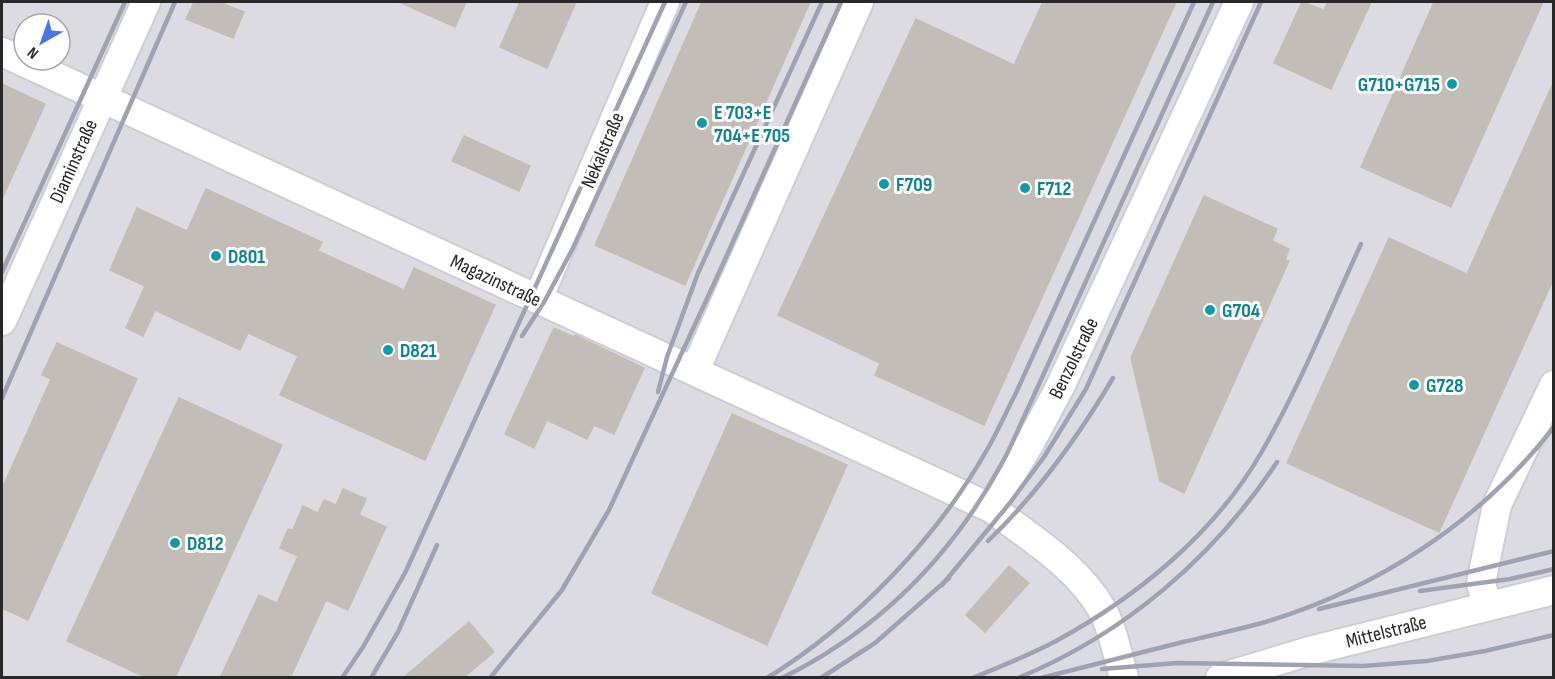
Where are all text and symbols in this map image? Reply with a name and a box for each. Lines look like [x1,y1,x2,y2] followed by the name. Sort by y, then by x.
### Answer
[12,12,72,72] north arrow
[24,42,43,62] text: N
[1358,73,1440,97] place label: G710+G715
[1445,77,1459,91] marker: G710+G715
[714,101,790,148] place label: E 703+E 704+E 705
[576,109,630,192] street label: Nekalstraße
[45,116,103,207] street label: Diaminstraße
[695,116,709,130] marker: E 703+E 704+E 705
[896,173,932,197] place label: F709
[877,177,891,191] marker: F709
[1037,177,1071,201] place label: F712
[1018,181,1032,195] marker: F712
[228,245,265,269] place label: D801
[209,249,223,263] marker: D801
[446,249,545,312] street label: Magazinstraße
[1222,299,1260,323] place label: G704
[1203,303,1217,317] marker: G704
[1044,314,1104,403] street label: Benzolstraße
[400,339,437,363] place label: D821
[381,343,395,357] marker: D821
[1426,374,1463,398] place label: G728
[1407,378,1421,392] marker: G728
[187,532,224,556] place label: D812
[168,536,182,550] marker: D812
[1343,610,1429,654] street label: Mittelstraße

